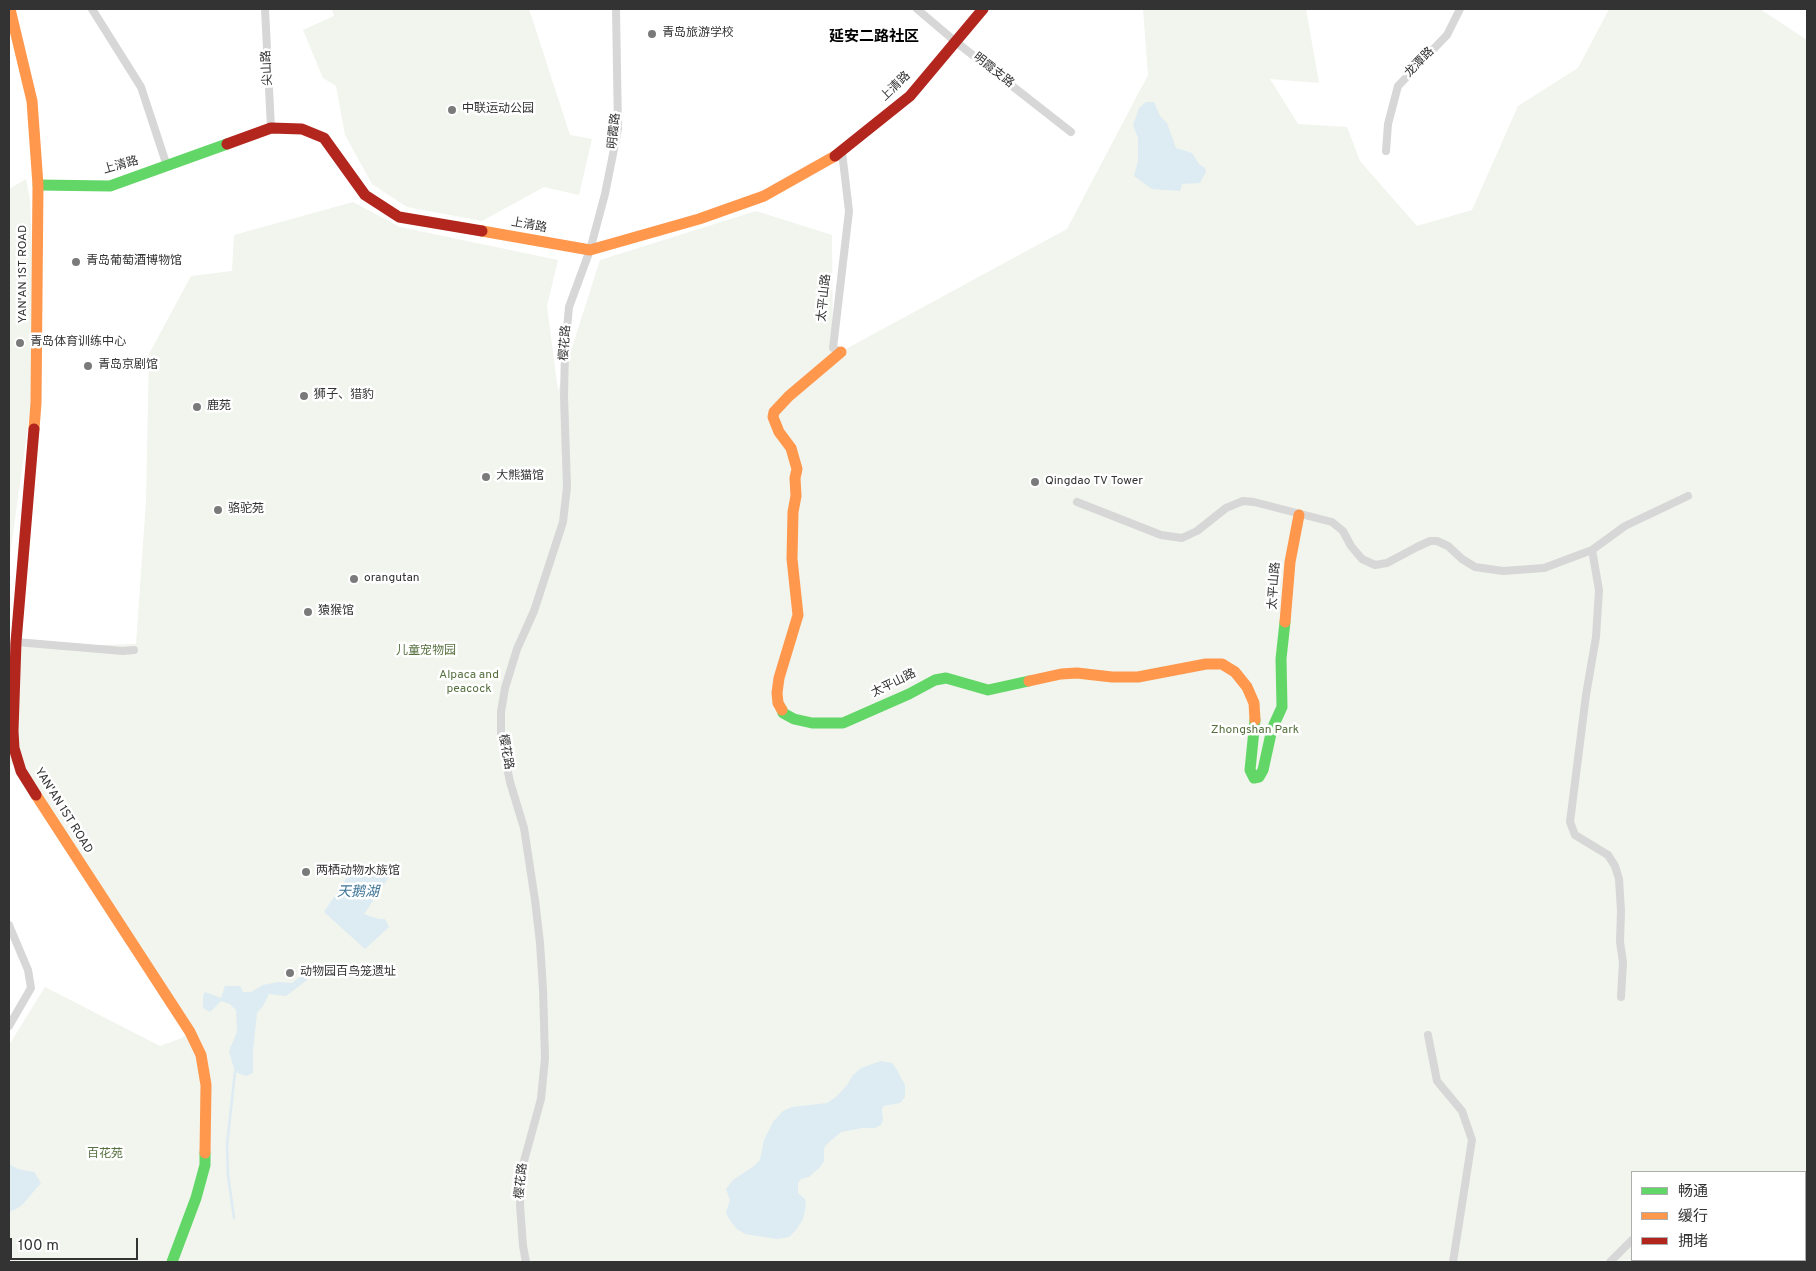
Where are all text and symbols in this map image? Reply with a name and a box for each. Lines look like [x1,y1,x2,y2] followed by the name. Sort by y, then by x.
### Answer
[662,27,734,41] place label: 青岛旅游学校
[646,28,658,40] marker: 青岛旅游学校
[829,29,919,47] district label: 延安二路社区
[1402,45,1438,81] street label: 龙潭路
[260,50,276,86] street label: 尖山路
[970,51,1016,91] street label: 明霞支路
[878,69,914,105] street label: 上清路
[462,103,534,117] place label: 中联运动公园
[446,104,458,116] marker: 中联运动公园
[606,112,624,150] street label: 明霞路
[102,154,140,178] street label: 上清路
[510,216,548,236] street label: 上清路
[17,225,31,323] street label: YAN'AN 1ST ROAD
[86,255,182,269] place label: 青岛葡萄酒博物馆
[70,256,82,268] marker: 青岛葡萄酒博物馆
[815,273,835,323] street label: 太平山路
[558,325,574,361] street label: 樱花路
[30,336,126,350] place label: 青岛体育训练中心
[14,337,26,349] marker: 青岛体育训练中心
[98,359,158,373] place label: 青岛京剧馆
[82,360,94,372] marker: 青岛京剧馆
[314,389,374,403] place label: 狮子、猎豹
[298,390,310,402] marker: 狮子、猎豹
[207,400,231,414] place label: 鹿苑
[191,401,203,413] marker: 鹿苑
[496,470,544,484] place label: 大熊猫馆
[480,471,492,483] marker: 大熊猫馆
[1045,475,1143,489] place label: Qingdao TV Tower
[1029,476,1041,488] marker: Qingdao TV Tower
[228,503,264,517] place label: 骆驼苑
[212,504,224,516] marker: 骆驼苑
[1266,562,1284,610] street label: 太平山路
[364,572,420,586] place label: orangutan
[348,573,360,585] marker: orangutan
[318,605,354,619] place label: 猿猴馆
[302,606,314,618] marker: 猿猴馆
[396,645,456,659] park label: 儿童宠物园
[869,667,919,701] street label: 太平山路
[439,669,499,697] park label: Alpaca and peacock
[1211,724,1299,738] park label: Zhongshan Park
[495,733,515,771] street label: 樱花路
[31,765,95,857] street label: YAN'AN 1ST ROAD
[316,865,400,879] place label: 两栖动物水族馆
[300,866,312,878] marker: 两栖动物水族馆
[337,885,379,901] water label: 天鹅湖
[300,966,396,980] place label: 动物园百鸟笼遗址
[284,967,296,979] marker: 动物园百鸟笼遗址
[87,1148,123,1162] park label: 百花苑
[513,1162,531,1200] street label: 樱花路
[1631,1171,1806,1261] legend
[1678,1183,1708,1202] text: 畅通
[1678,1208,1708,1227] text: 缓行
[12,1228,140,1260] scale bar
[1678,1233,1708,1252] text: 拥堵
[18,1237,59,1256] text: 100 m

